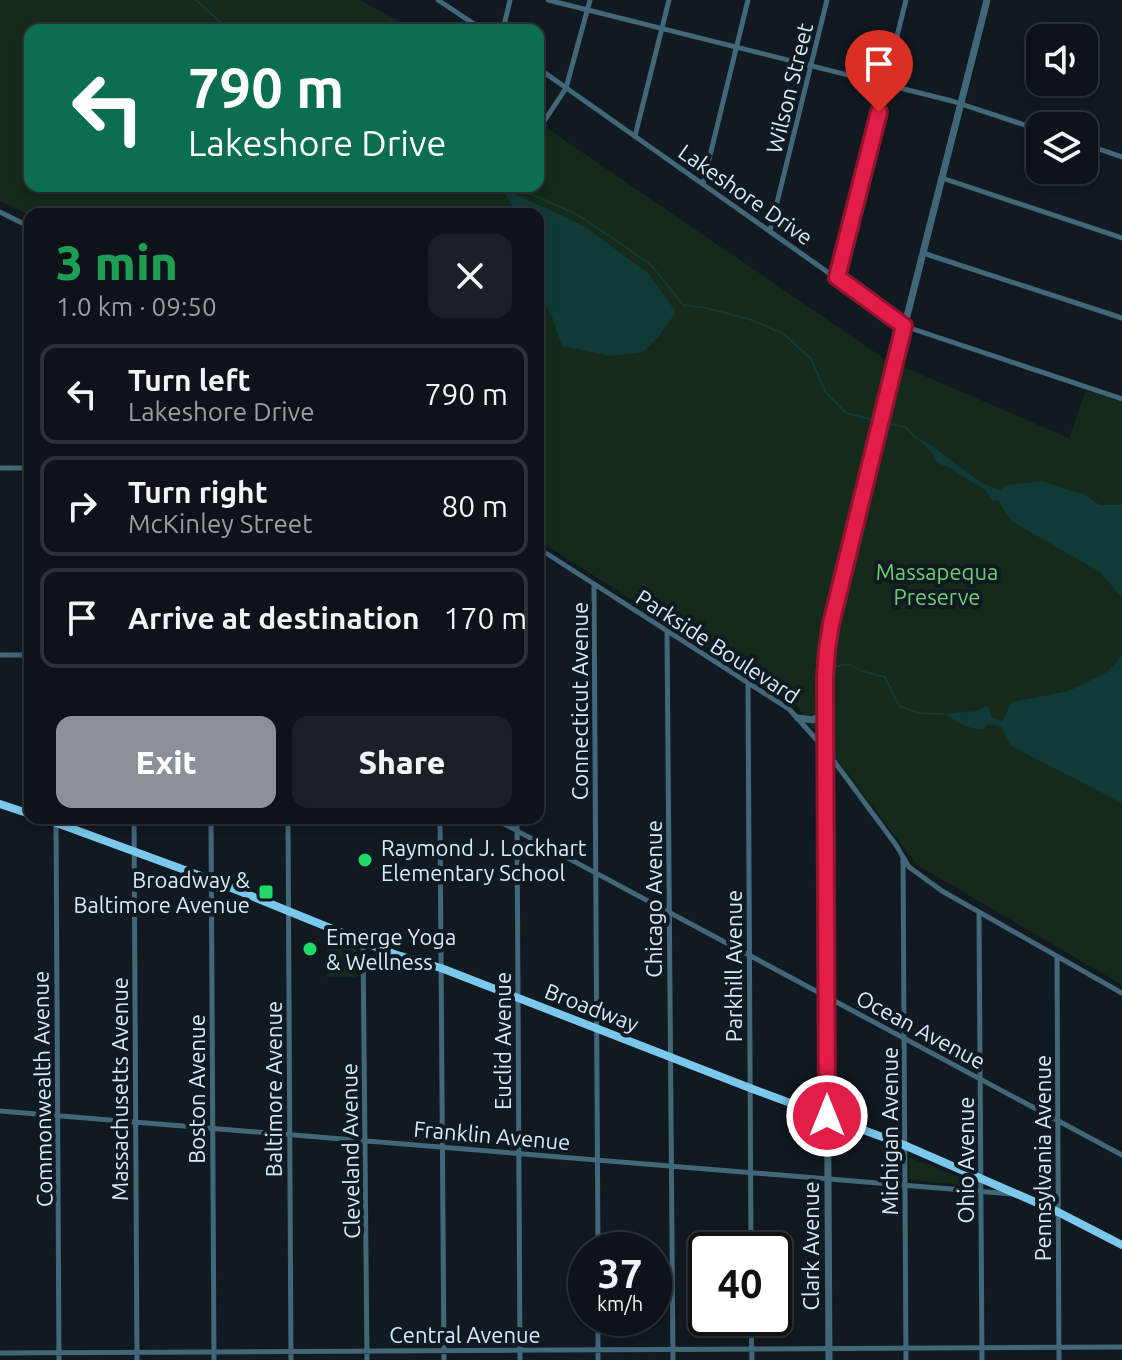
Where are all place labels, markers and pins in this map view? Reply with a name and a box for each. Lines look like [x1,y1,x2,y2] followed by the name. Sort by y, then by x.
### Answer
[845,30,913,112] pin
[381,835,587,885] place label: Raymond J. Lockhart Elementary School
[356,851,374,869] marker: Raymond J. Lockhart Elementary School
[73,867,251,917] place label: Broadway & Baltimore Avenue
[257,883,275,901] marker: Broadway & Baltimore Avenue
[326,924,456,974] place label: Emerge Yoga & Wellness
[301,940,319,958] marker: Emerge Yoga & Wellness

